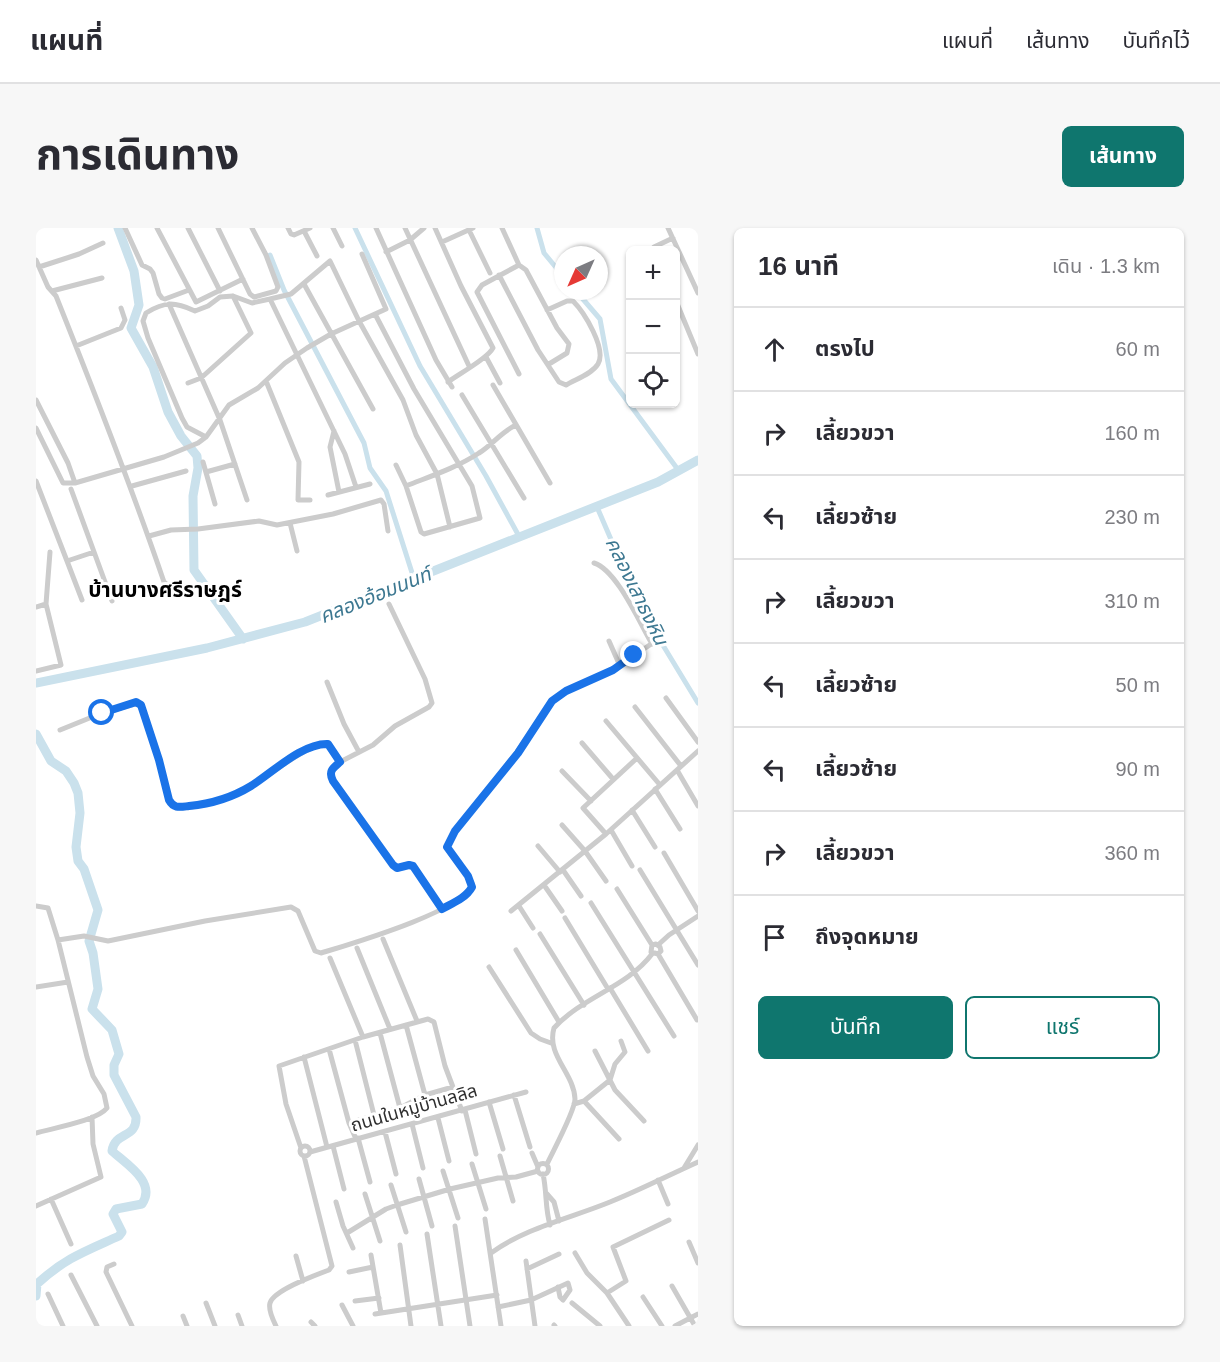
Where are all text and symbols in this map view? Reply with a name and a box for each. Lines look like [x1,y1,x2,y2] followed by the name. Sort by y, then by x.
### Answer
[30,25,103,56] text: แผนที่
[942,29,993,52] text: แผนที่
[1026,29,1090,52] text: เส้นทาง
[1123,29,1190,52] text: บันทึกไว้
[1062,126,1184,187] button: เส้นทาง
[36,131,239,178] text: การเดินทาง
[554,246,608,300] north arrow
[626,246,680,408] map controls
[626,246,680,300] button: +
[758,251,839,281] text: 16 นาที
[1052,255,1160,277] text: เดิน · 1.3 km
[626,300,680,354] button: −
[758,333,791,366] icon: ahead
[815,336,875,361] text: ตรงไป
[1116,338,1160,360] text: 60 m
[626,354,680,408] button: locate
[758,417,791,450] icon: right
[815,420,895,445] text: เลี้ยวขวา
[1104,422,1160,444] text: 160 m
[758,501,791,534] icon: left
[815,504,897,529] text: เลี้ยวซ้าย
[1104,506,1160,528] text: 230 m
[602,534,673,650] water label: คลองเสาธงหิน
[316,561,437,627] water label: คลองอ้อมนนท์
[88,578,242,602] district label: บ้านบางศรีราษฎร์
[758,585,791,618] icon: right
[815,588,895,613] text: เลี้ยวขวา
[1104,590,1160,612] text: 310 m
[620,641,646,667] route end
[758,669,791,702] icon: left
[815,672,897,697] text: เลี้ยวซ้าย
[1116,674,1160,696] text: 50 m
[88,699,114,725] route start
[758,753,791,786] icon: left
[815,756,897,781] text: เลี้ยวซ้าย
[1116,758,1160,780] text: 90 m
[758,837,791,870] icon: right
[815,840,895,865] text: เลี้ยวขวา
[1104,842,1160,864] text: 360 m
[758,921,791,954] icon: arrive
[815,924,919,949] text: ถึงจุดหมาย
[758,996,953,1059] button: บันทึก
[965,996,1160,1059] button: แชร์
[348,1080,480,1138] street label: ถนนในหมู่บ้านลลิล

